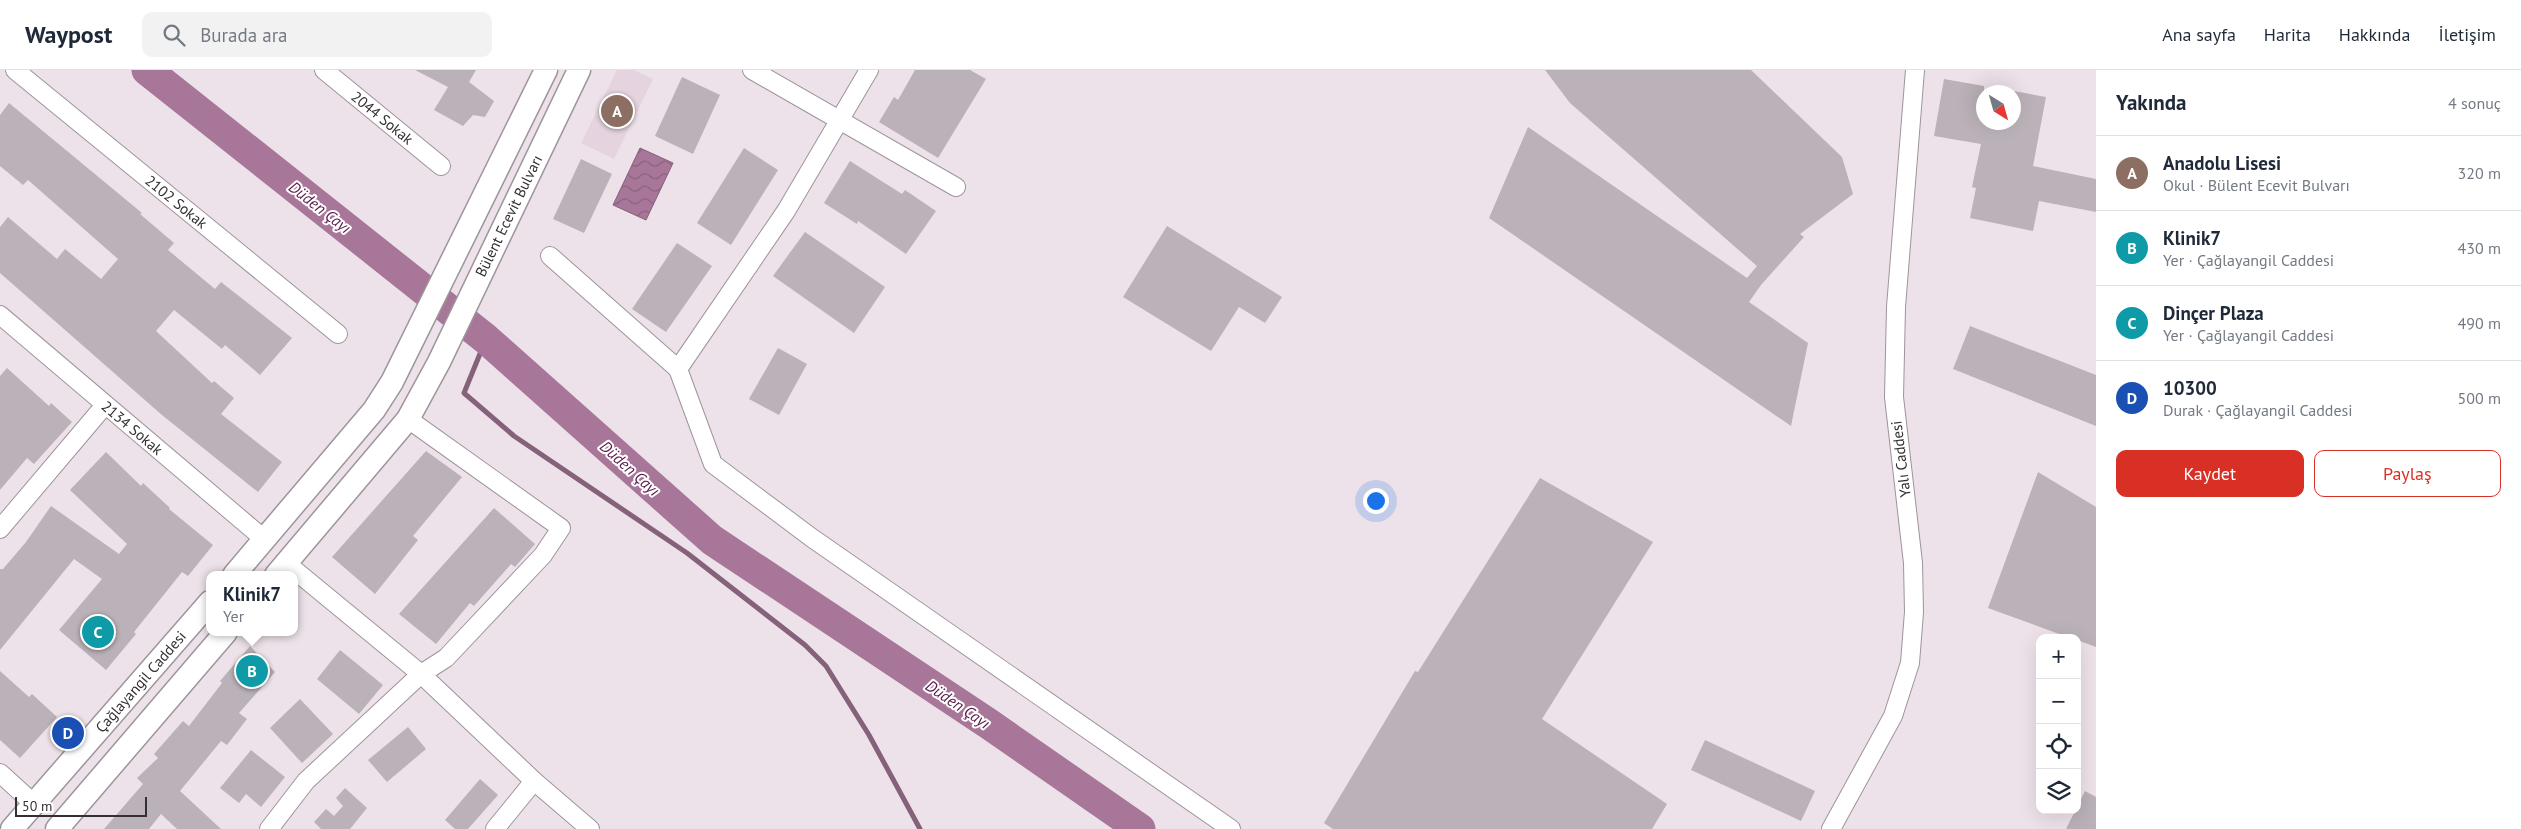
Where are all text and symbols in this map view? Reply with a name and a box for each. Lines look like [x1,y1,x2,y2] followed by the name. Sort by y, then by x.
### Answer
[142,12,492,57] search box
[25,19,112,50] text: Waypost
[160,21,188,49] icon: search
[200,23,288,47] text: Burada ara
[2162,23,2236,46] text: Ana sayfa
[2264,23,2311,46] text: Harita
[2339,23,2410,46] text: Hakkında
[2438,23,2496,46] text: İletişim
[1976,85,2021,130] north arrow
[347,87,418,149] street label: 2044 Sokak
[2116,89,2186,116] text: Yakında
[601,92,633,130] pin: A
[2448,93,2501,113] text: 4 sonuç
[2163,151,2281,175] text: Anadolu Lisesi
[471,152,546,280] street label: Bülent Ecevit Bulvarı
[2127,163,2137,183] text: A
[2458,163,2501,183] text: 320 m
[141,171,212,233] street label: 2102 Sokak
[2163,175,2350,195] text: Okul · Bülent Ecevit Bulvarı
[285,177,355,237] water label: Düden Çayı
[2163,226,2221,250] text: Klinik7
[2127,238,2137,258] text: B
[2458,238,2501,258] text: 430 m
[2163,250,2334,270] text: Yer · Çağlayangil Caddesi
[2163,301,2264,325] text: Dinçer Plaza
[2128,313,2136,333] text: C
[2458,313,2501,333] text: 490 m
[2163,325,2334,345] text: Yer · Çağlayangil Caddesi
[2163,376,2217,400] text: 10300
[2127,388,2137,408] text: D
[2458,388,2501,408] text: 500 m
[98,396,168,459] street label: 2134 Sokak
[2163,400,2353,420] text: Durak · Çağlayangil Caddesi
[1886,420,1915,498] street label: Yalı Caddesi
[596,436,664,500] water label: Düden Çayı
[2116,450,2304,497] button: Kaydet
[2314,450,2501,497] button: Paylaş
[1363,488,1389,514] your location
[206,571,298,636] popup
[223,582,281,606] text: Klinik7
[223,606,244,626] text: Yer
[82,613,114,651] pin: C
[92,628,190,736] street label: Çağlayangil Caddesi
[2036,634,2081,814] map controls
[2036,634,2081,679] button: +
[236,652,268,690] pin: B
[922,675,994,733] water label: Düden Çayı
[2036,679,2081,724] button: −
[52,714,84,752] pin: D
[2036,724,2081,769] button: locate
[2036,769,2081,814] button: layers
[15,794,148,817] scale bar
[22,797,52,815] text: 50 m

